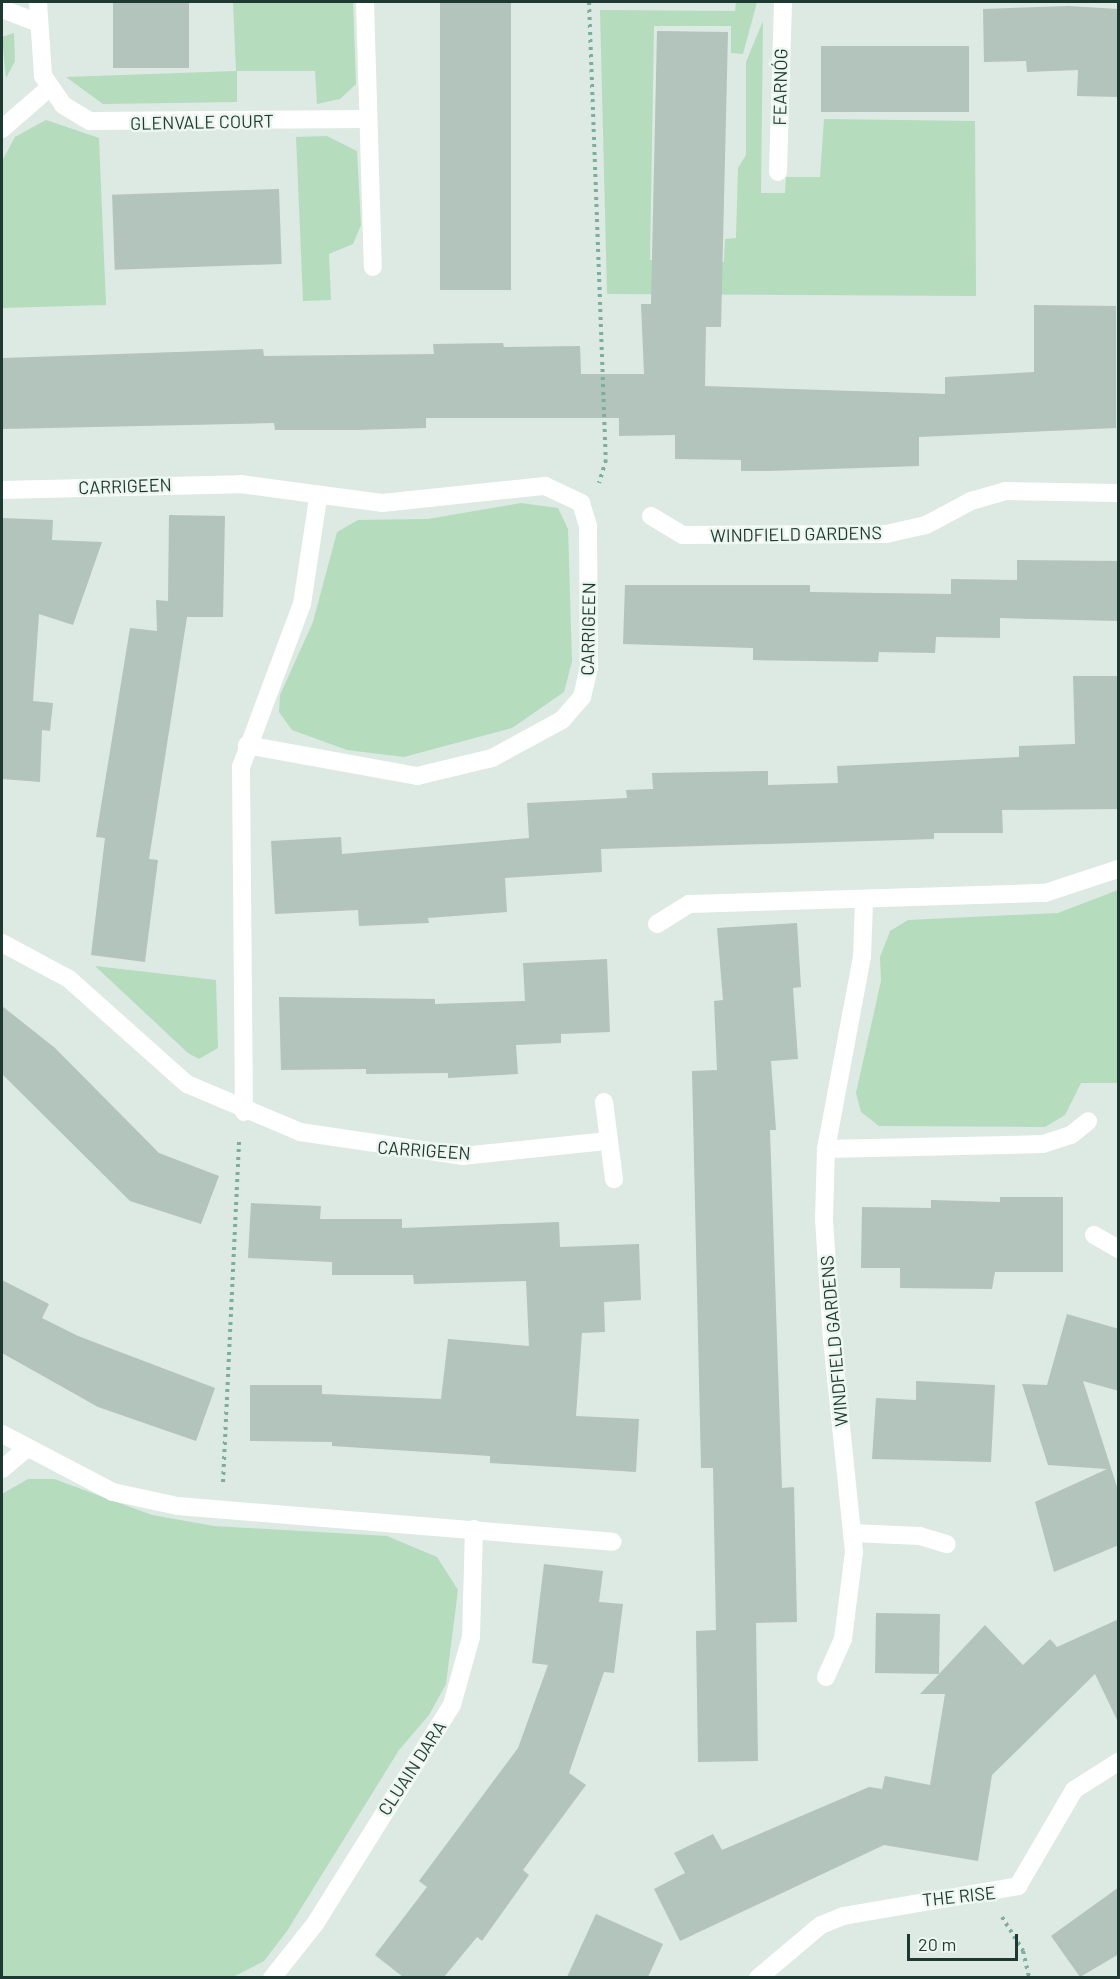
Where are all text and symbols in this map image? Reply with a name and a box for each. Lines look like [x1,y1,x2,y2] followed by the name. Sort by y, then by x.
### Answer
[769,48,791,126] street label: FEARNÓG
[130,110,274,134] street label: GLENVALE COURT
[78,474,172,498] street label: CARRIGEEN
[710,522,882,546] street label: WINDFIELD GARDENS
[576,582,600,676] street label: CARRIGEEN
[377,1136,471,1164] street label: CARRIGEEN
[816,1254,852,1428] street label: WINDFIELD GARDENS
[373,1717,451,1819] street label: CLUAIN DARA
[921,1881,997,1911] street label: THE RISE
[910,1922,1021,1960] scale bar
[918,1933,956,1955] text: 20 m

